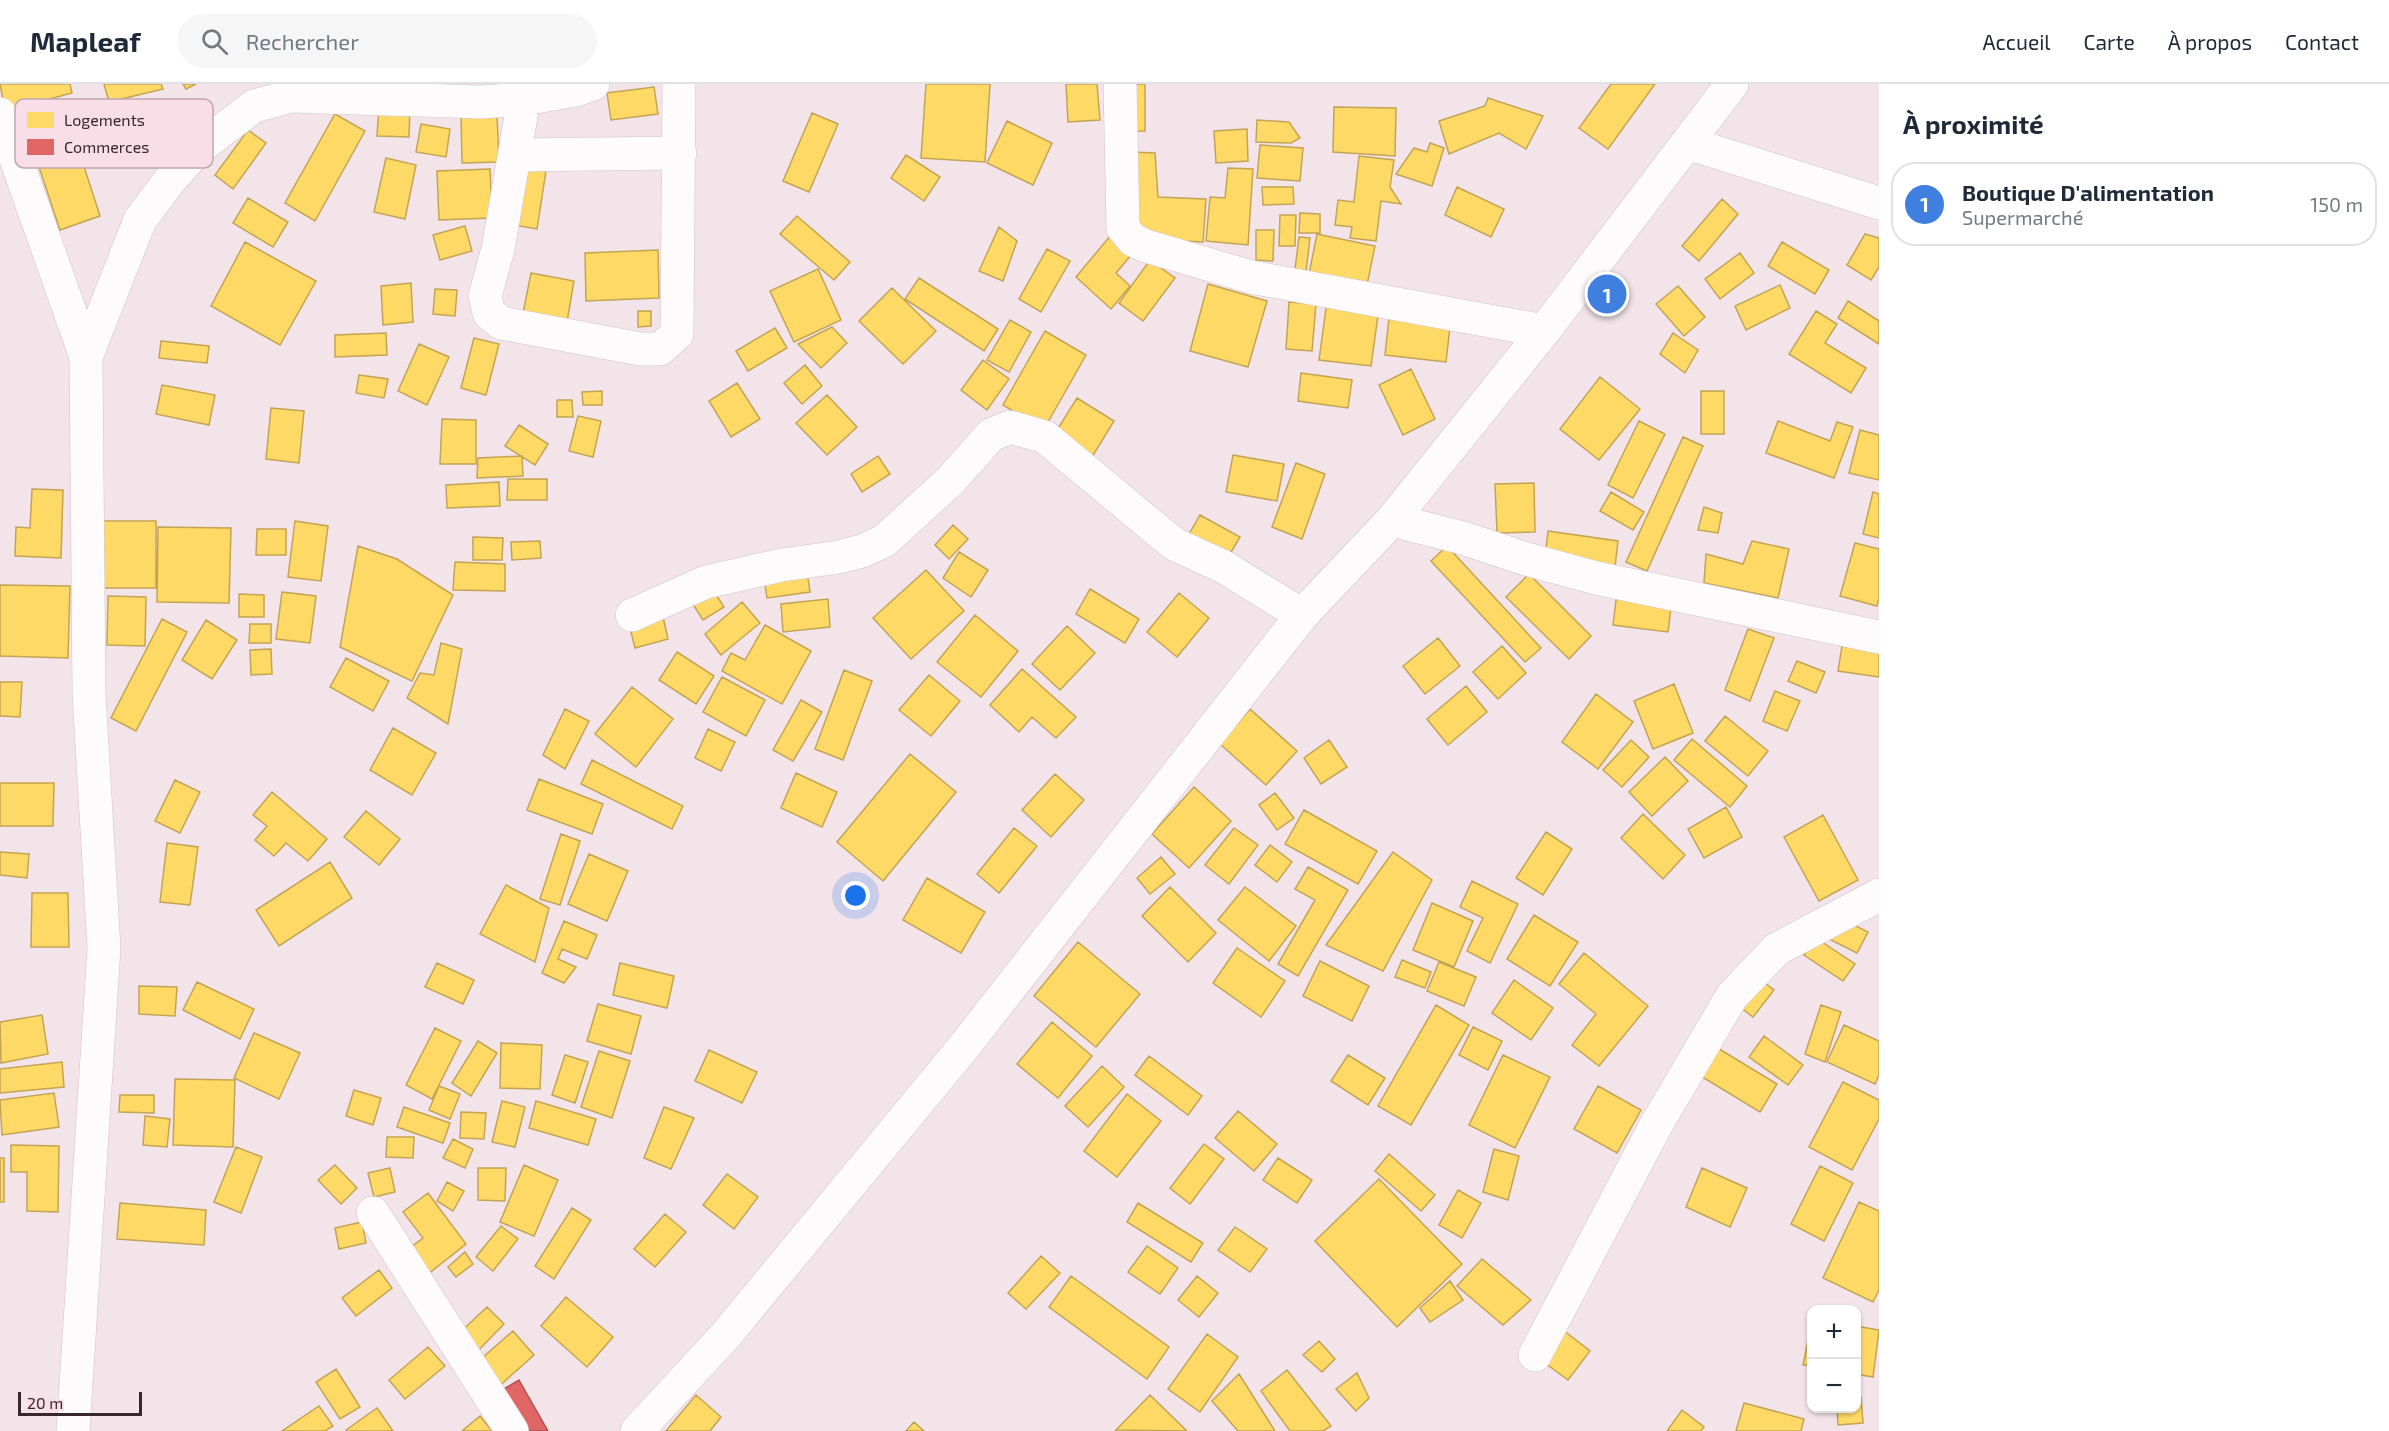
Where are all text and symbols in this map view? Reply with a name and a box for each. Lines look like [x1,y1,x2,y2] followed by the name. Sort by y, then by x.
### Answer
[177,14,597,68] search box
[30,24,141,58] text: Mapleaf
[198,25,231,58] icon: search
[246,28,359,54] text: Rechercher
[1982,29,2051,54] text: Accueil
[2084,29,2135,54] text: Carte
[2168,29,2252,54] text: À propos
[2285,29,2359,54] text: Contact
[15,99,213,168] legend
[1903,108,2044,139] text: À proximité
[64,110,145,129] text: Logements
[64,137,149,156] text: Commerces
[1962,179,2214,205] text: Boutique D'alimentation
[1920,192,1929,216] text: 1
[2310,192,2363,216] text: 150 m
[1962,205,2083,229] text: Supermarché
[1588,272,1626,316] pin: 1
[841,881,870,910] your location
[1807,1305,1861,1413] map controls
[1807,1305,1861,1359] button: +
[1807,1359,1861,1413] button: −
[18,1389,142,1416] scale bar
[27,1393,63,1412] text: 20 m

